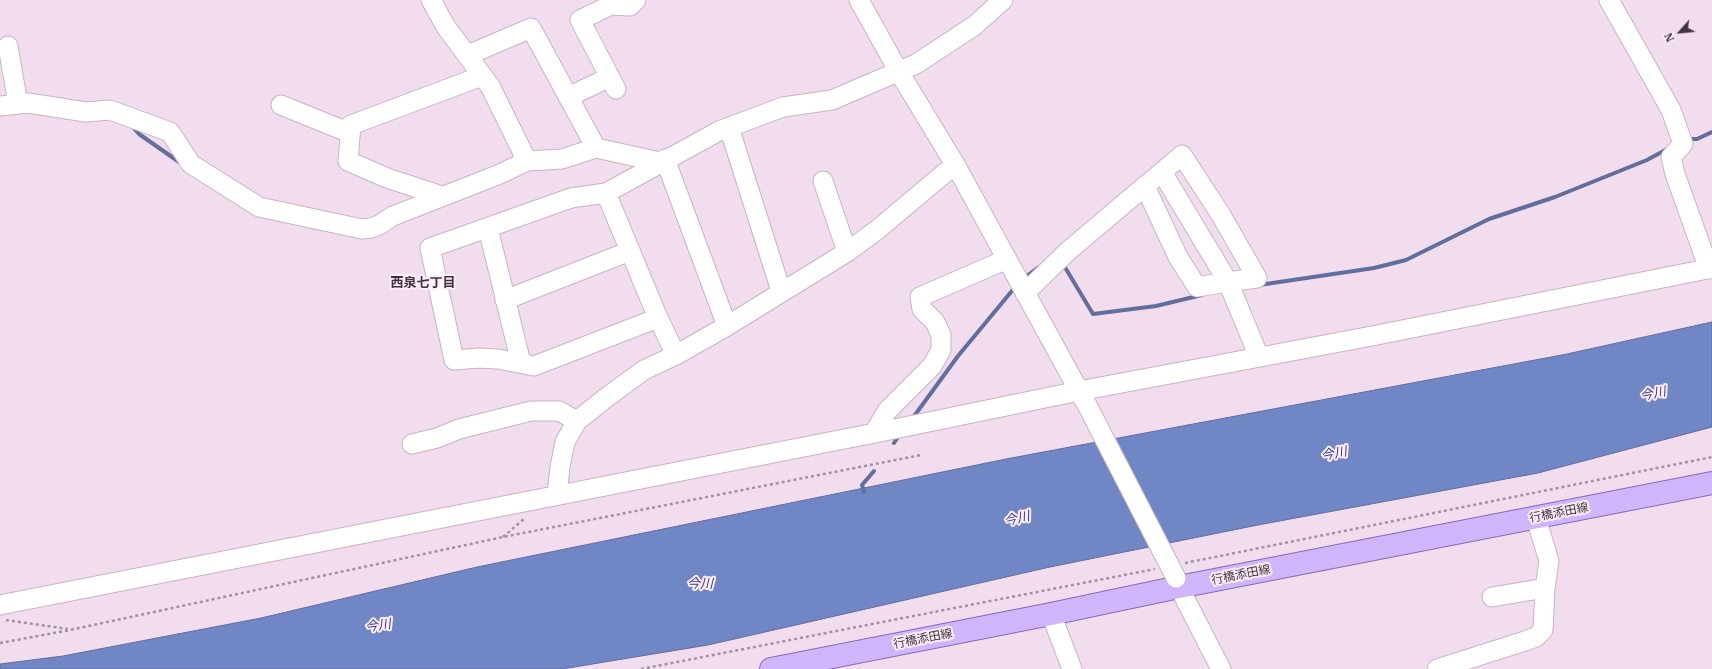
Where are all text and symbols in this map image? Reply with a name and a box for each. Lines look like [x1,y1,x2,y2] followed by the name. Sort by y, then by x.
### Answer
[1660,12,1700,52] north arrow
[1661,30,1678,45] text: N
[391,275,455,291] district label: 西泉七丁目
[1639,384,1667,404] water label: 今川
[1320,444,1348,464] water label: 今川
[1528,500,1590,526] street label: 行橋添田線
[1003,508,1031,530] water label: 今川
[1210,562,1272,588] street label: 行橋添田線
[687,576,713,592] water label: 今川
[364,616,392,636] water label: 今川
[892,626,954,652] street label: 行橋添田線

